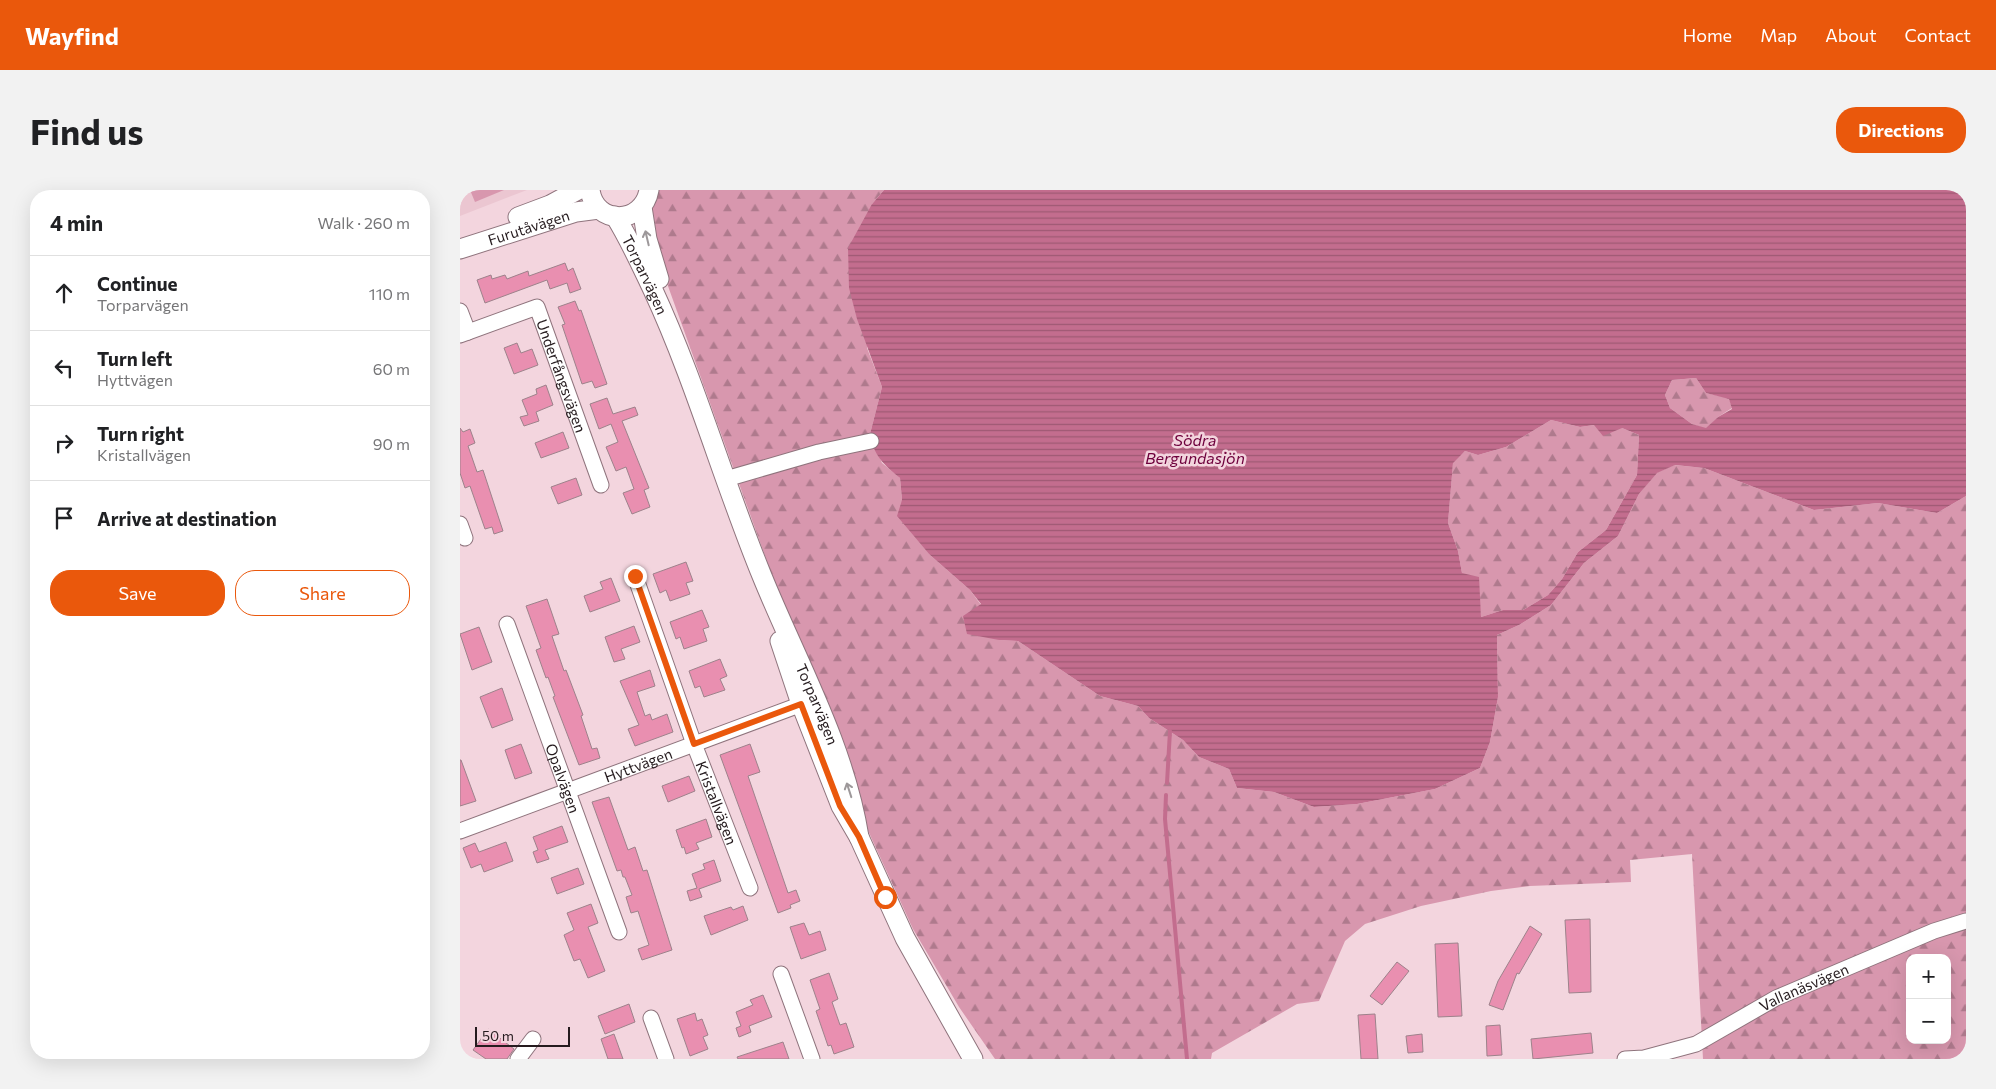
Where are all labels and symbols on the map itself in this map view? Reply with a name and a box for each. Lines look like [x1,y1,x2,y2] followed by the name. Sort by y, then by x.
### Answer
[485,206,572,249] street label: Furutåvägen
[642,230,651,246] one-way arrow
[619,232,672,317] street label: Torparvägen
[533,317,590,435] street label: Underfångsvägen
[1145,430,1245,467] water label: Södra Bergundasjön
[624,565,647,588] route end
[793,661,842,747] street label: Torparvägen
[542,741,584,815] street label: Opalvägen
[602,744,675,786] street label: Hyttvägen
[692,758,741,847] street label: Kristallvägen
[844,782,853,798] one-way arrow
[874,886,897,909] route start
[1756,959,1851,1015] street label: Vallanäsvägen
[475,1024,570,1047] scale bar

